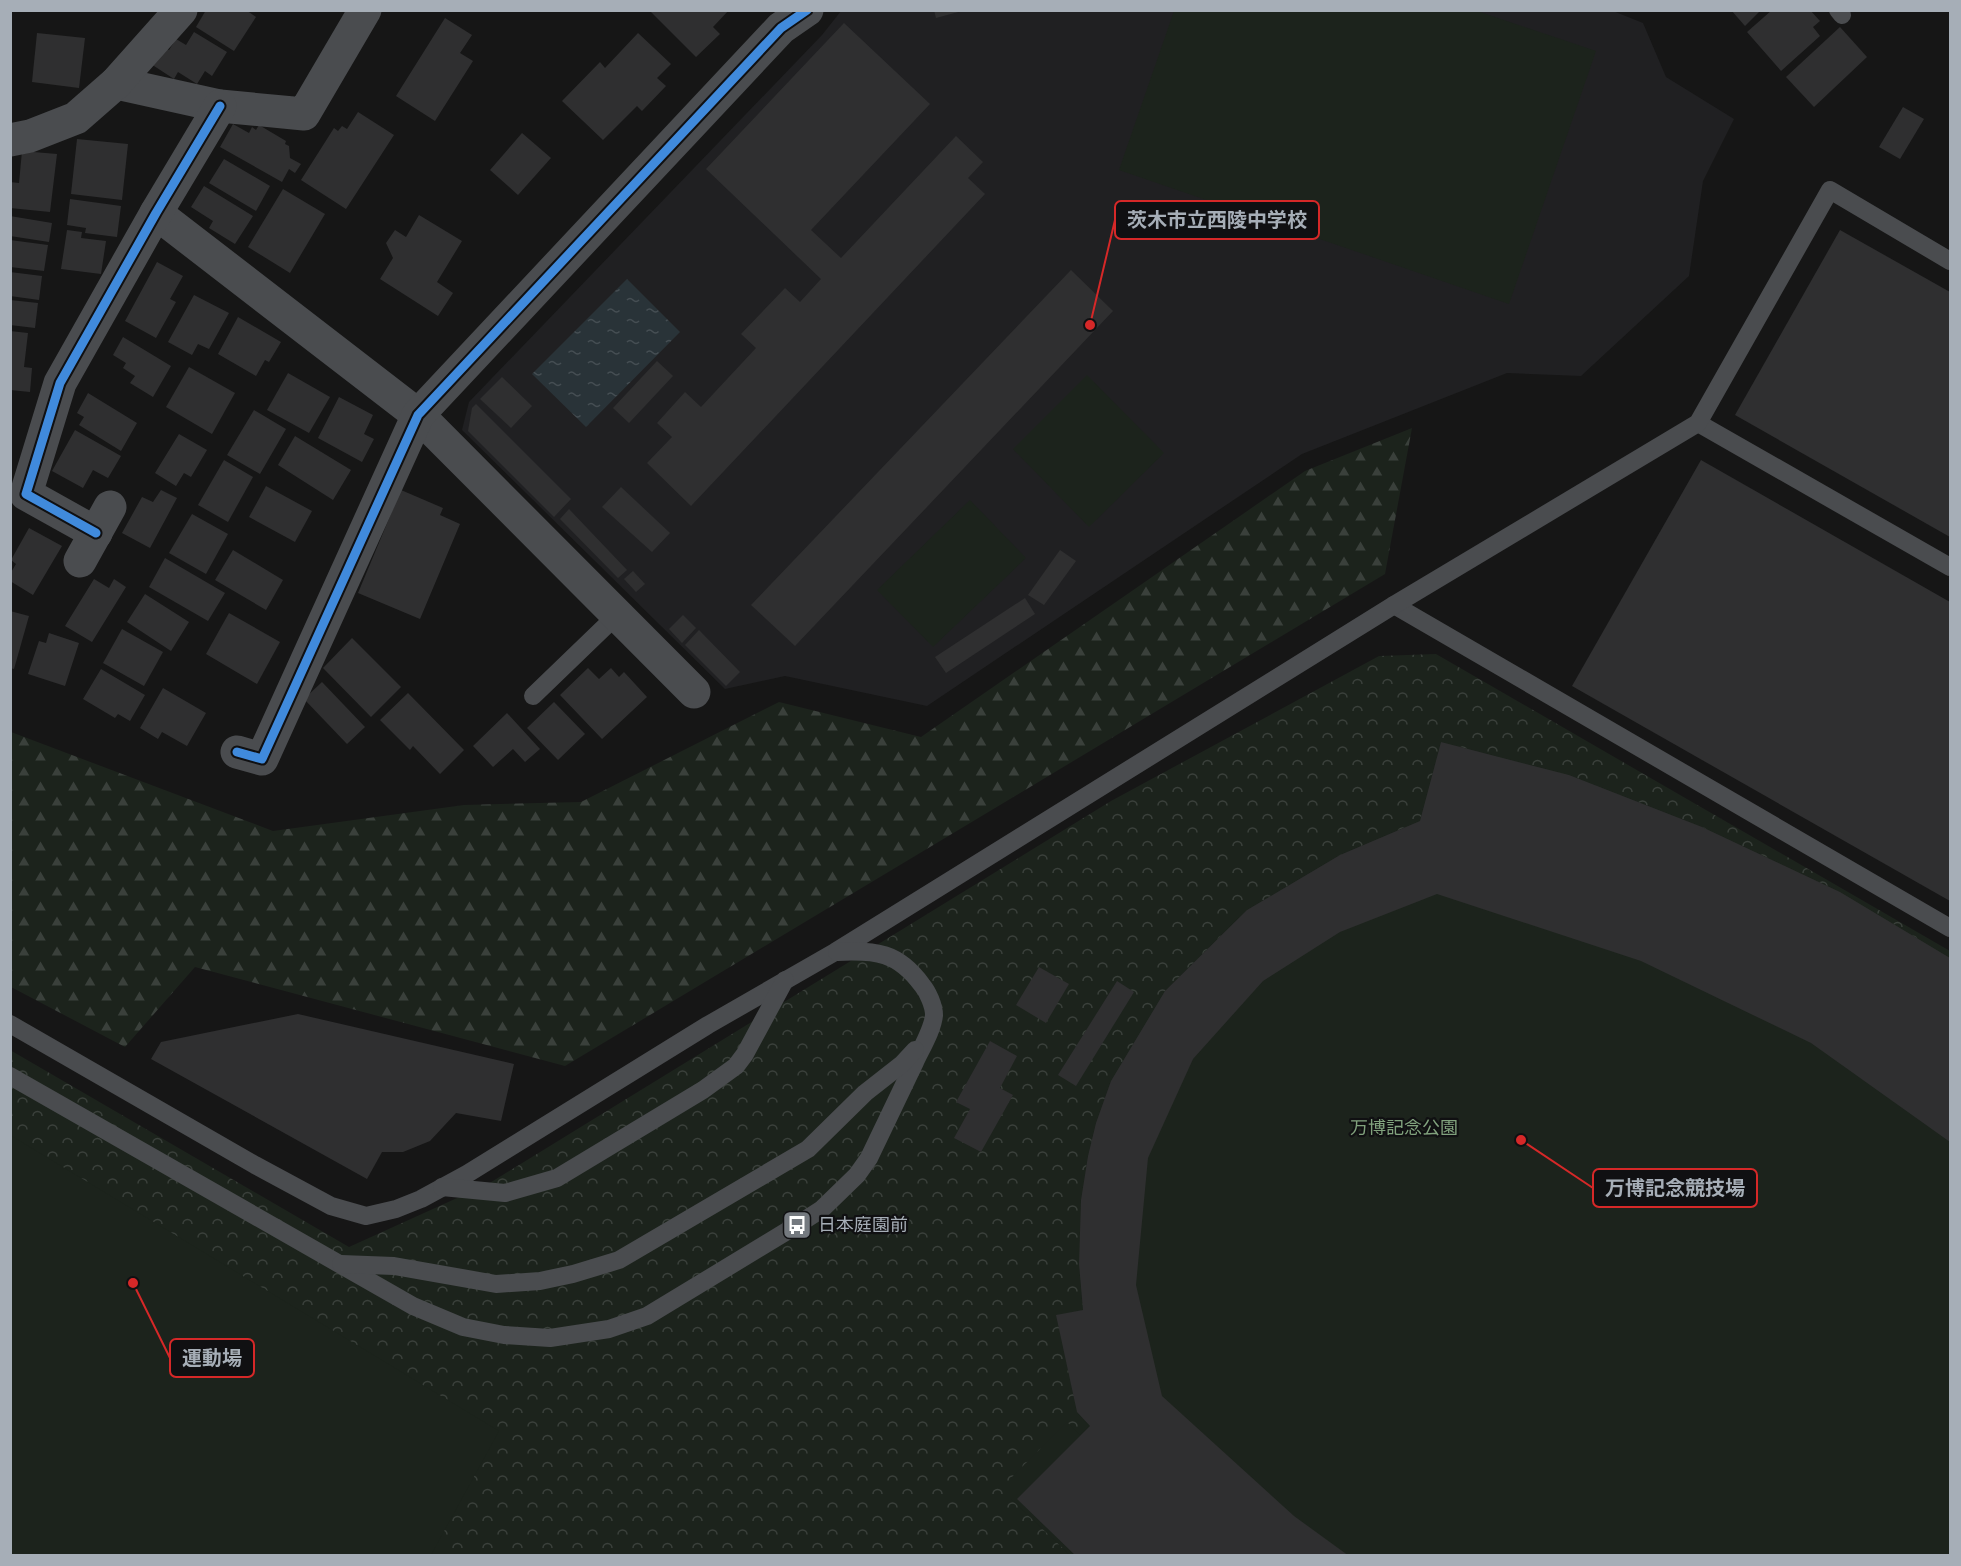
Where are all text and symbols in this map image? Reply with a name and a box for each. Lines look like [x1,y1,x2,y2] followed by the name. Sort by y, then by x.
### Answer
[1115,201,1319,239] callout: 茨木市立西陵中学校
[1127,208,1307,232] text: 茨木市立西陵中学校
[1350,1117,1458,1139] park label: 万博記念公園
[1593,1169,1757,1207] callout: 万博記念競技場
[1605,1176,1745,1200] text: 万博記念競技場
[781,1209,813,1241] bus stop icon: 日本庭園前
[818,1214,908,1236] place label: 日本庭園前
[170,1339,254,1377] callout: 運動場
[182,1346,242,1370] text: 運動場

